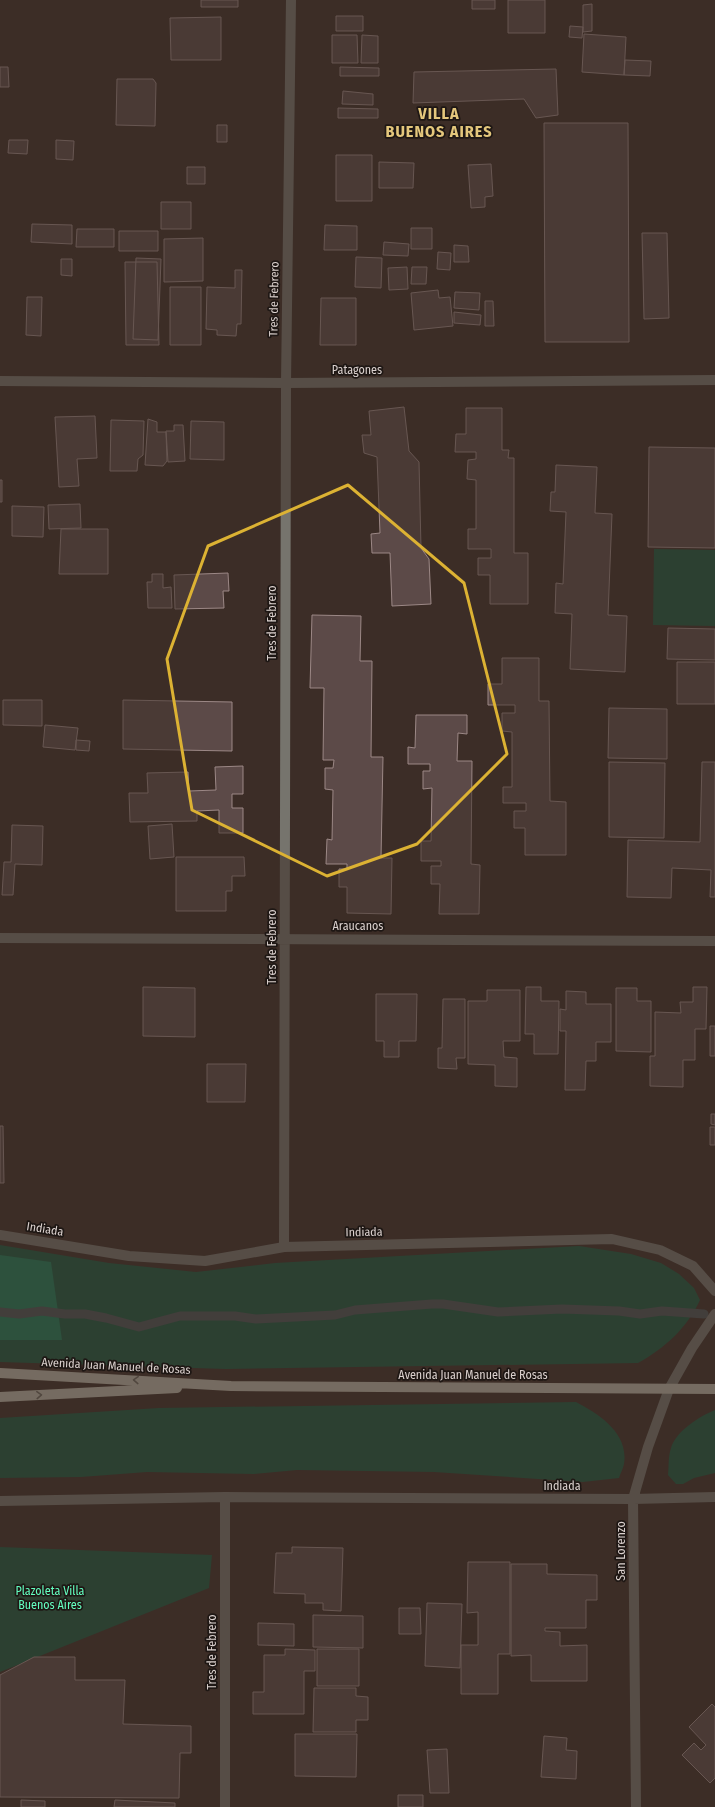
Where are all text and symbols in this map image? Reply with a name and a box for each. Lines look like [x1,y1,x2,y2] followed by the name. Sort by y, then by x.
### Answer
[386,104,492,141] district label: VILLA BUENOS AIRES
[266,261,282,337] street label: Tres de Febrero
[332,363,382,377] street label: Patagones
[265,585,279,661] street label: Tres de Febrero
[265,909,279,985] street label: Tres de Febrero
[333,919,383,933] street label: Araucanos
[26,1219,65,1239] street label: Indiada
[345,1225,383,1239] street label: Indiada
[41,1355,191,1377] street label: Avenida Juan Manuel de Rosas
[398,1368,548,1382] street label: Avenida Juan Manuel de Rosas
[133,1376,139,1385] one-way arrow
[36,1391,42,1400] one-way arrow
[543,1479,581,1493] street label: Indiada
[614,1521,628,1581] street label: San Lorenzo
[16,1584,85,1612] park label: Plazoleta Villa Buenos Aires
[205,1614,219,1690] street label: Tres de Febrero

